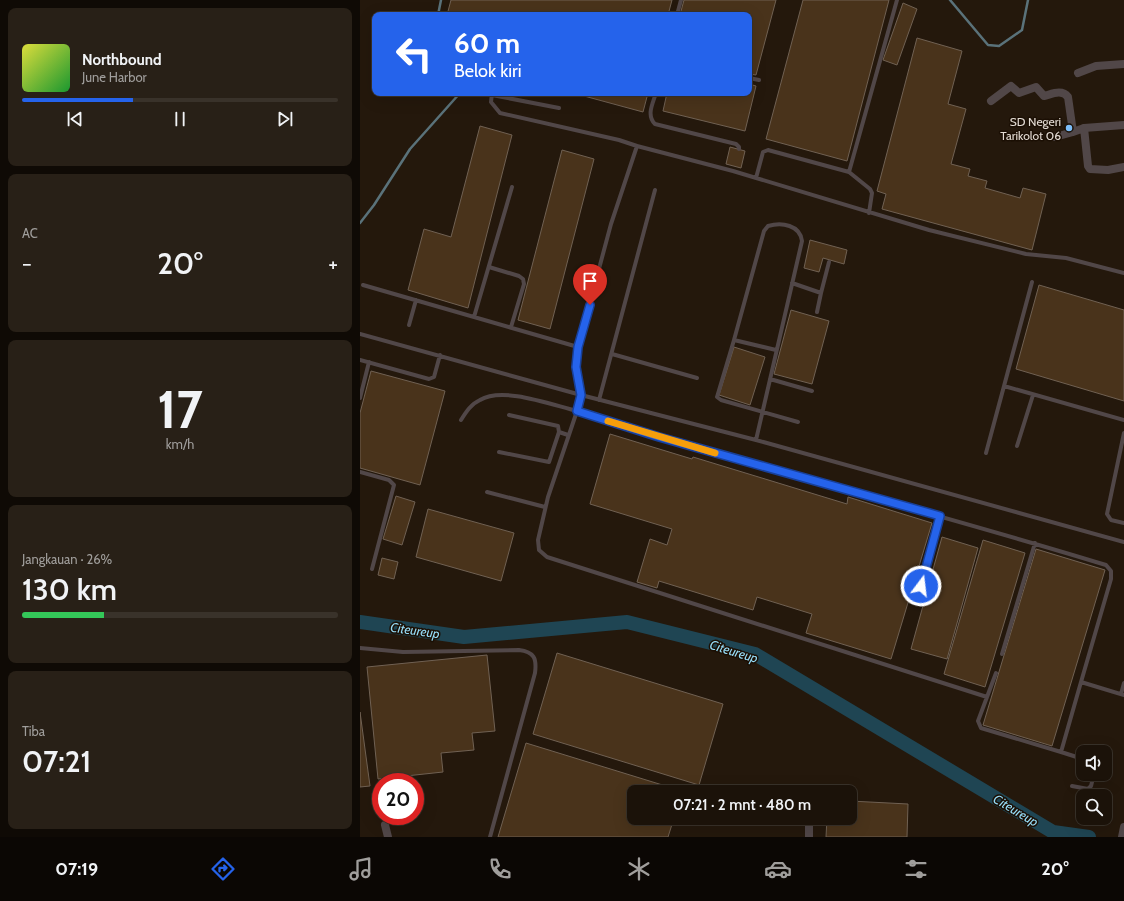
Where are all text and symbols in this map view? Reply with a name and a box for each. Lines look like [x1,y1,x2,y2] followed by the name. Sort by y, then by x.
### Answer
[454,26,520,60] text: 60 m
[388,28,440,80] icon: left
[82,51,162,69] text: Northbound
[454,60,522,82] text: Belok kiri
[82,69,147,85] text: June Harbor
[64,108,86,130] icon: previous
[169,108,191,130] icon: pause
[274,108,296,130] icon: next
[1000,114,1061,143] place label: SD Negeri Tarikolot 06
[1064,123,1074,133] marker: SD Negeri Tarikolot 06
[22,225,38,241] text: AC
[157,245,203,282] text: 20°
[22,250,32,277] text: −
[328,250,338,277] text: +
[573,264,607,305] pin
[579,270,601,292] icon: arrive
[157,378,203,441] text: 17
[166,436,194,452] text: km/h
[22,551,112,567] text: Jangkauan · 26%
[900,565,942,607] position arrow
[22,571,117,608] text: 130 km
[389,619,441,641] water label: Citeureup
[708,636,760,666] water label: Citeureup
[22,723,45,739] text: Tiba
[22,743,91,780] text: 07:21
[1076,745,1112,825] map controls
[1076,745,1112,781] button: sound
[372,773,424,825] speed limit sign: 20
[1076,789,1112,825] button: search
[991,790,1042,830] water label: Citeureup
[673,796,811,814] text: 07:21 · 2 mnt · 480 m
[209,855,237,883] icon: directions
[347,855,375,883] icon: music
[486,855,514,883] icon: phone
[625,855,653,883] icon: climate
[764,855,792,883] icon: car
[902,855,930,883] icon: filters
[55,858,98,880] text: 07:19
[1041,858,1069,880] text: 20°

